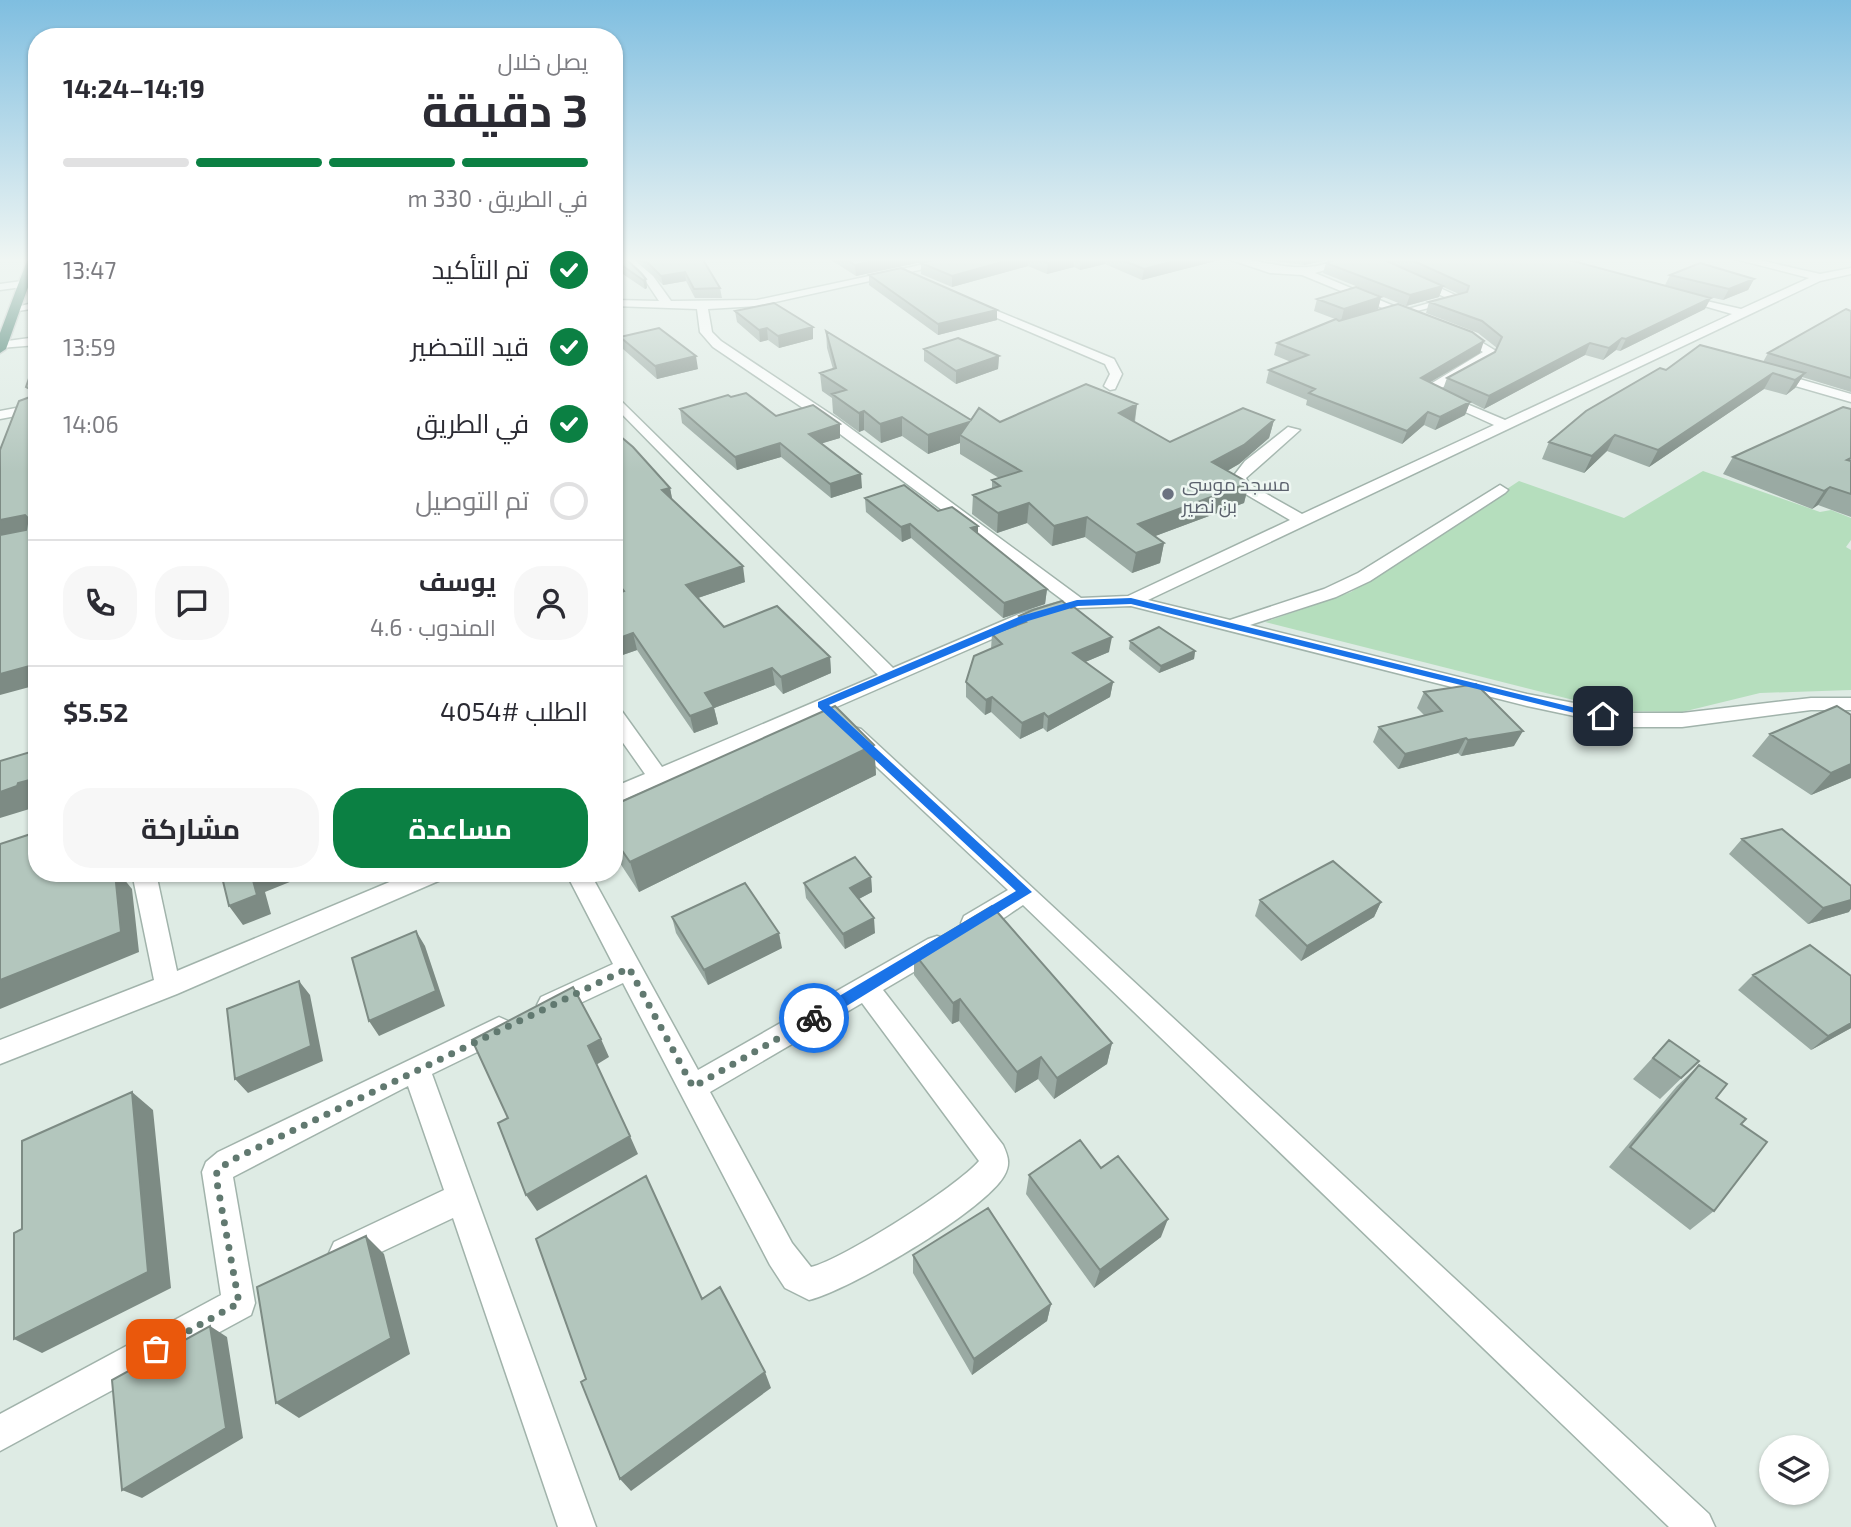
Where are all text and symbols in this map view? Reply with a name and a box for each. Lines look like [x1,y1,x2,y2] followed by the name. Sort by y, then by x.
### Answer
[498,47,588,75] text: يصل خلال
[63,72,205,103] text: 14:19–14:24
[422,81,588,136] text: 3 دقيقة
[408,184,588,212] text: في الطريق · 330 m
[550,251,588,289] icon: check
[432,253,529,284] text: تم التأكيد
[63,256,116,284] text: 13:47
[550,328,588,366] icon: check
[411,330,529,361] text: قيد التحضير
[63,333,116,361] text: 13:59
[550,405,588,443] icon: check
[416,407,529,438] text: في الطريق
[63,410,119,438] text: 14:06
[1181,472,1290,518] place label: مسجد موسى بن نصير
[415,484,529,515] text: تم التوصيل
[1160,486,1176,502] marker: مسجد موسى بن نصير
[419,565,496,596] text: يوسف
[63,566,137,640] button: phone
[155,566,229,640] button: chat
[514,566,588,640] button: person
[370,613,496,641] text: المندوب · 4.6
[1573,686,1633,746] pin
[440,695,588,726] text: الطلب #4054
[63,696,128,727] text: $5.52
[1584,697,1622,735] icon: home
[63,788,319,868] button: مشاركة
[333,788,588,868] button: مساعدة
[779,983,849,1053] courier
[795,999,833,1037] icon: bike
[126,1319,186,1379] pin
[137,1330,175,1368] icon: bag
[1759,1435,1829,1505] map controls
[1759,1435,1829,1505] button: layers

